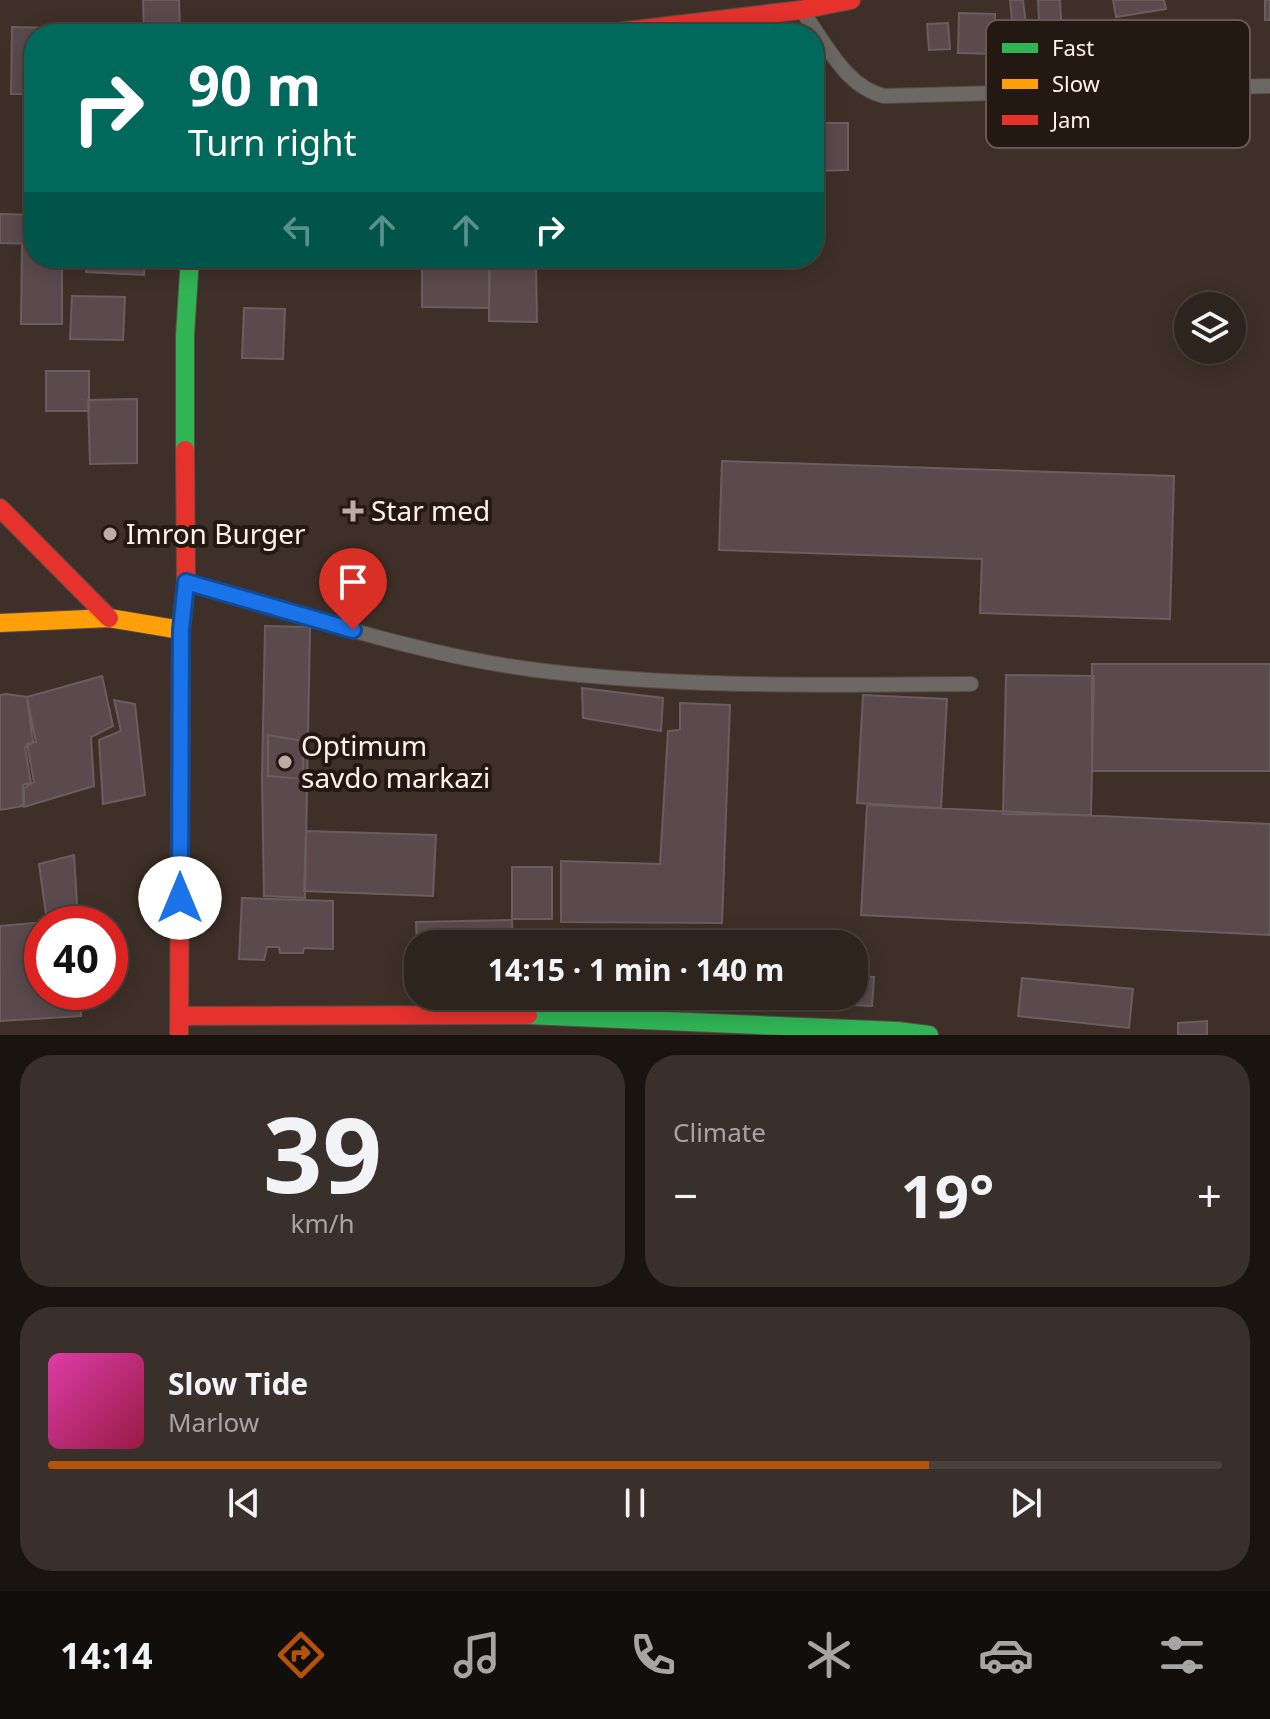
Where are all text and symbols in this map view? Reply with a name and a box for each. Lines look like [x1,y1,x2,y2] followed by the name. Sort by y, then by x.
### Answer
[986,20,1250,148] legend
[1052,32,1094,62] text: Fast
[188,46,321,122] text: 90 m
[56,56,160,160] icon: right
[1052,68,1101,98] text: Slow
[1050,104,1091,134] text: Jam
[188,118,356,167] text: Turn right
[276,208,320,252] icon: left
[360,208,404,252] icon: ahead
[444,208,488,252] icon: ahead
[528,208,572,252] icon: right
[1174,292,1246,364] map controls
[1174,292,1246,364] button: layers
[371,491,490,529] place label: Star med
[342,500,364,522] marker: Star med
[126,514,306,552] place label: Imron Burger
[101,525,119,543] marker: Imron Burger
[319,548,387,630] pin
[331,560,375,604] icon: arrive
[301,726,490,796] place label: Optimum savdo markazi
[276,753,294,771] marker: Optimum savdo markazi
[138,856,222,940] position arrow
[24,906,128,1010] speed limit sign: 40
[488,949,784,990] text: 14:15 · 1 min · 140 m
[263,1082,382,1223] text: 39
[673,1114,766,1150] text: Climate
[900,1154,995,1236] text: 19°
[673,1165,698,1225] text: −
[1197,1165,1222,1225] text: +
[291,1205,354,1241] text: km/h
[168,1363,308,1404] text: Slow Tide
[168,1404,259,1440] text: Marlow
[222,1481,266,1525] icon: previous
[613,1481,657,1525] icon: pause
[1004,1481,1048,1525] icon: next
[273,1627,329,1683] icon: directions
[449,1627,505,1683] icon: music
[625,1627,681,1683] icon: phone
[801,1627,857,1683] icon: climate
[978,1627,1034,1683] icon: car
[1154,1627,1210,1683] icon: filters
[60,1631,153,1680] text: 14:14

